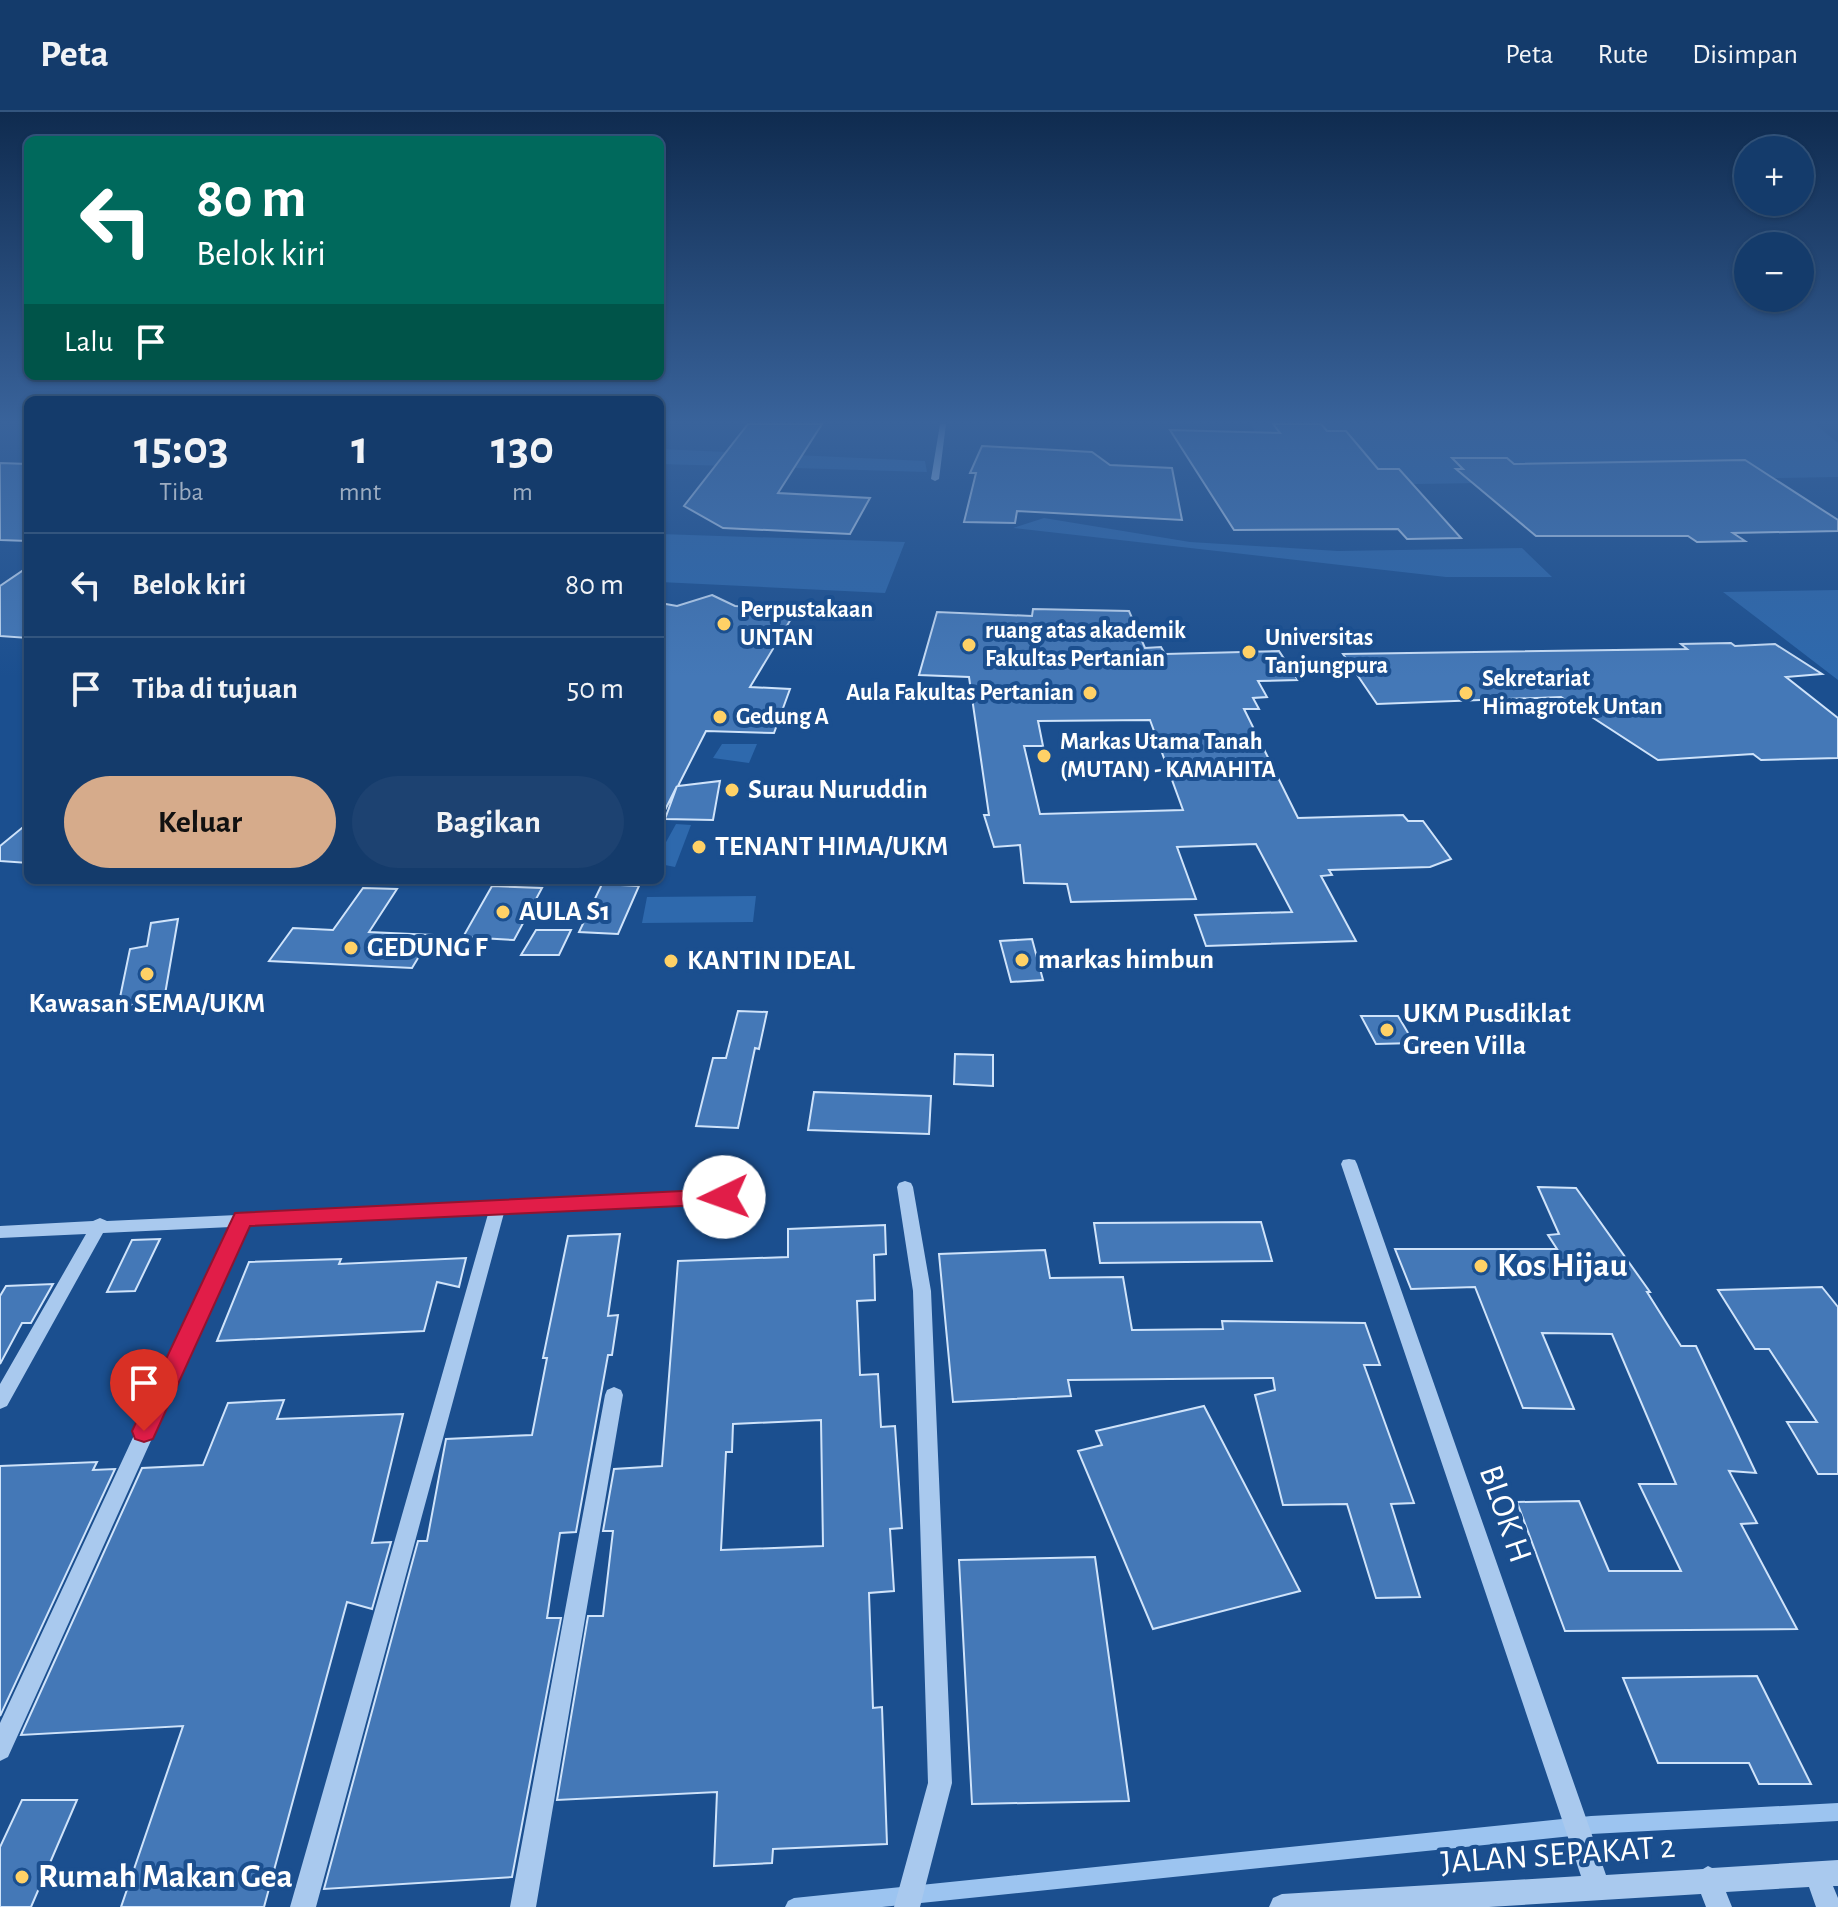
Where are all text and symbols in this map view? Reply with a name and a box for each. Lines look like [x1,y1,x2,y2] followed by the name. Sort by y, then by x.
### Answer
[40,36,109,74] text: Peta
[1505,41,1554,69] text: Peta
[1598,41,1648,69] text: Rute
[1692,41,1798,69] text: Disimpan
[1734,136,1814,312] map controls
[1734,136,1814,216] button: +
[64,168,168,272] icon: left
[196,171,306,227] text: 80 m
[1734,232,1814,312] button: −
[196,236,326,272] text: Belok kiri
[129,320,173,364] icon: arrive
[64,327,113,357] text: Lalu
[134,425,229,473] text: 15:03
[351,425,368,473] text: 1
[491,425,554,473] text: 130
[159,479,204,505] text: Tiba
[339,479,381,505] text: mnt
[512,479,533,505] text: m
[64,563,108,607] icon: left
[132,570,246,600] text: Belok kiri
[565,570,624,600] text: 80 m
[740,598,873,650] place label: Perpustakaan UNTAN
[715,615,733,633] marker: Perpustakaan UNTAN
[985,619,1186,671] place label: ruang atas akademik Fakultas Pertanian
[1265,626,1388,678] place label: Universitas Tanjungpura
[960,636,978,654] marker: ruang atas akademik Fakultas Pertanian
[1240,643,1258,661] marker: Universitas Tanjungpura
[64,667,108,711] icon: arrive
[1482,667,1663,719] place label: Sekretariat Himagrotek Untan
[132,674,298,704] text: Tiba di tujuan
[567,674,624,704] text: 50 m
[846,681,1074,705] place label: Aula Fakultas Pertanian
[1081,684,1099,702] marker: Aula Fakultas Pertanian
[1457,684,1475,702] marker: Sekretariat Himagrotek Untan
[736,705,830,729] place label: Gedung A
[711,708,729,726] marker: Gedung A
[1060,730,1277,782] place label: Markas Utama Tanah (MUTAN) - KAMAHITA
[1035,747,1053,765] marker: Markas Utama Tanah (MUTAN) - KAMAHITA
[64,776,336,868] button: Keluar
[352,776,624,868] button: Bagikan
[748,776,928,804] place label: Surau Nuruddin
[723,781,741,799] marker: Surau Nuruddin
[715,833,948,861] place label: TENANT HIMA/UKM
[690,838,708,856] marker: TENANT HIMA/UKM
[519,898,610,926] place label: AULA S1
[494,903,512,921] marker: AULA S1
[367,934,488,962] place label: GEDUNG F
[342,939,360,957] marker: GEDUNG F
[1038,946,1214,974] place label: markas himbun
[687,947,856,975] place label: KANTIN IDEAL
[1013,951,1031,969] marker: markas himbun
[662,952,680,970] marker: KANTIN IDEAL
[138,965,156,983] marker: Kawasan SEMA/UKM
[29,990,265,1018] place label: Kawasan SEMA/UKM
[1403,1000,1571,1060] place label: UKM Pusdiklat Green Villa
[1378,1021,1396,1039] marker: UKM Pusdiklat Green Villa
[682,1155,766,1239] position arrow
[1497,1249,1628,1283] place label: Kos Hijau
[1472,1257,1490,1275] marker: Kos Hijau
[110,1349,178,1431] pin
[122,1361,166,1405] icon: arrive
[1473,1461,1537,1567] street label: BLOK H
[1440,1830,1676,1880] street label: JALAN SEPAKAT 2
[38,1860,293,1894] place label: Rumah Makan Gea
[13,1868,31,1886] marker: Rumah Makan Gea

